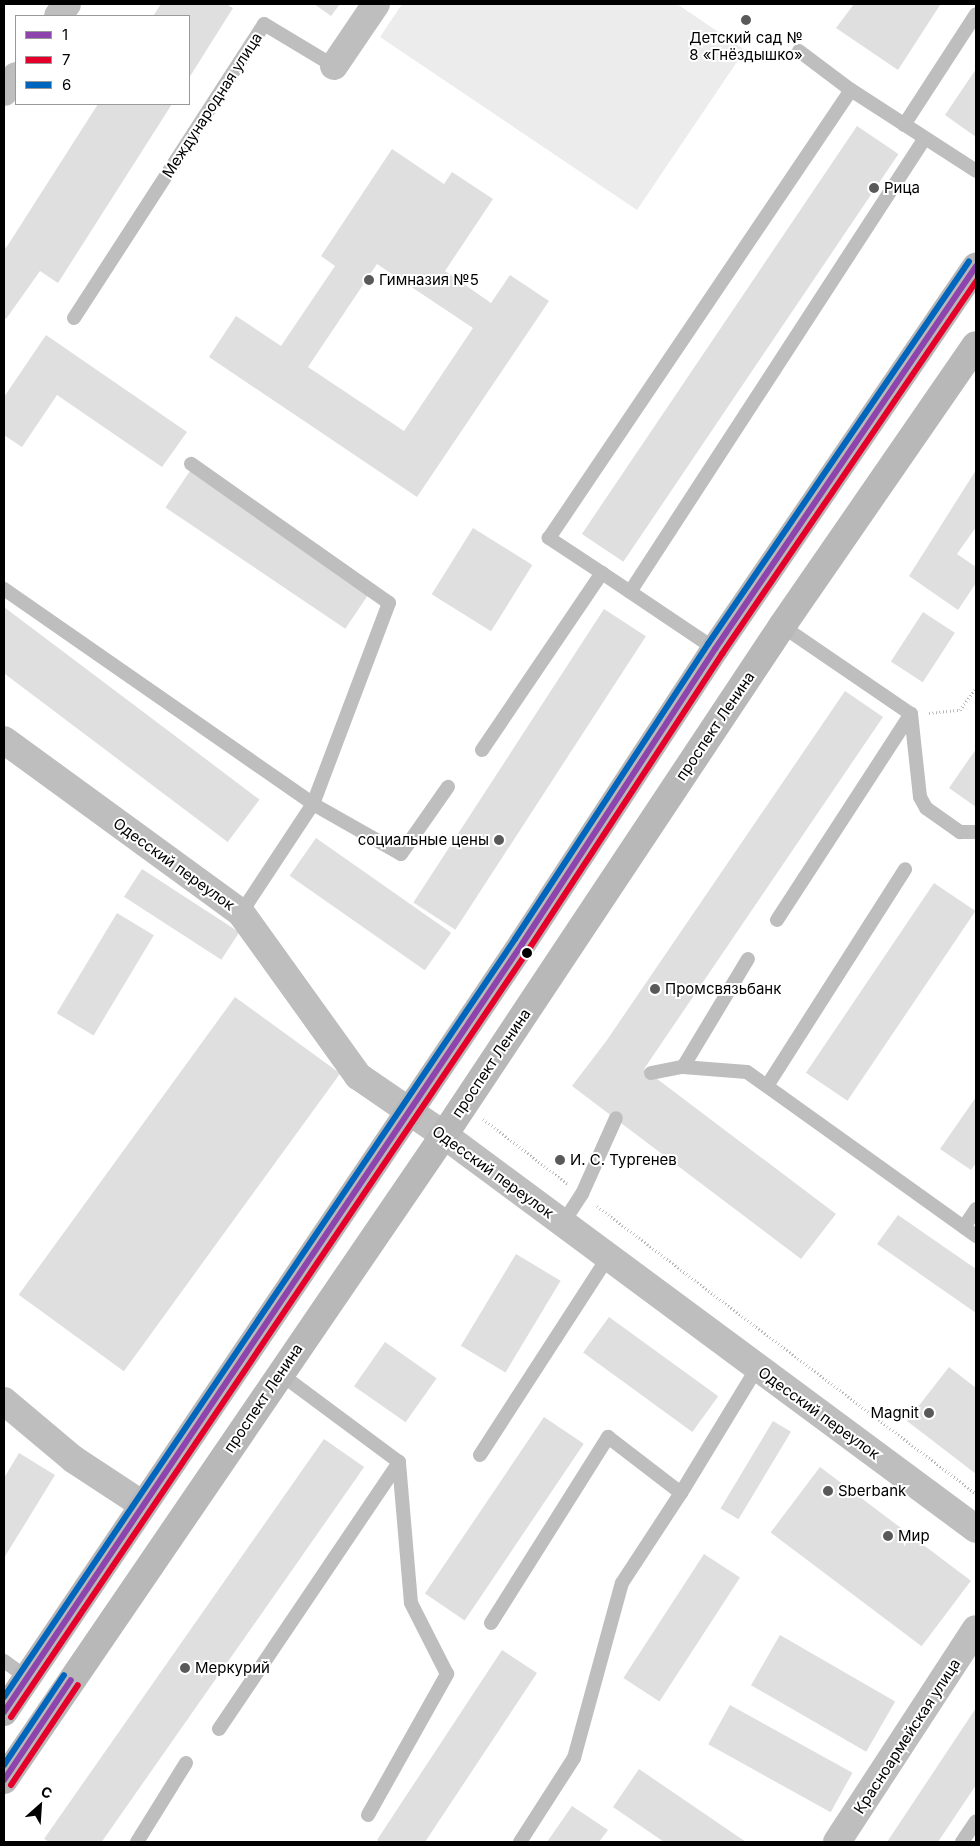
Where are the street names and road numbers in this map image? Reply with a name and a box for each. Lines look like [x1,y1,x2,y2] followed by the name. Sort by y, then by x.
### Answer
[158,29,266,181] street label: Международная улица
[672,668,758,784] street label: проспект Ленина
[110,814,238,914] street label: Одесский переулок
[448,1005,534,1121] street label: проспект Ленина
[429,1122,557,1222] street label: Одесский переулок
[220,1340,306,1456] street label: проспект Ленина
[755,1363,883,1463] street label: Одесский переулок
[850,1655,964,1817] street label: Красноармейская улица

